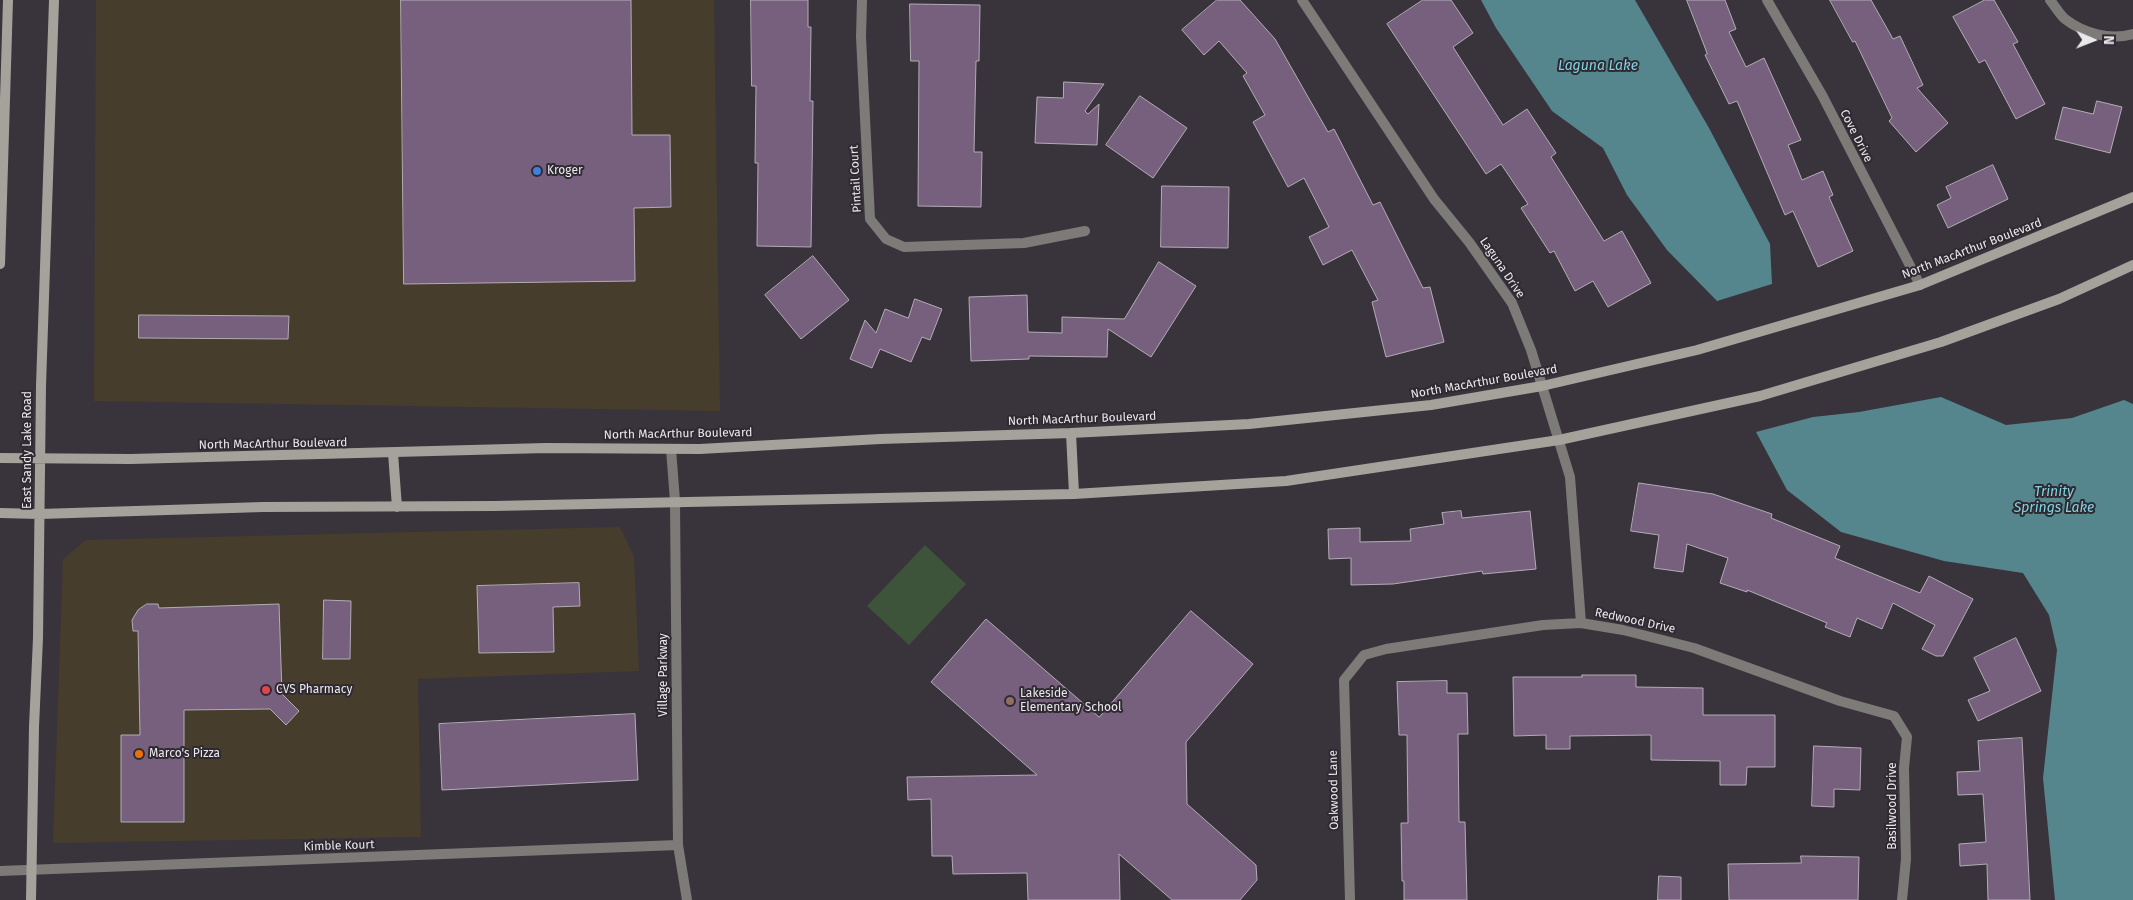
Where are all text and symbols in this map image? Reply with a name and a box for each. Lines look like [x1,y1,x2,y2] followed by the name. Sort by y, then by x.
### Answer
[2068,15,2118,65] north arrow
[2100,35,2117,45] text: N
[1558,58,1638,74] water label: Laguna Lake
[1837,107,1875,165] street label: Cove Drive
[847,145,865,213] street label: Pintail Court
[547,164,583,178] place label: Kroger
[531,165,543,177] marker: Kroger
[1900,216,2044,282] street label: North MacArthur Boulevard
[1476,235,1528,301] street label: Laguna Drive
[1410,362,1558,402] street label: North MacArthur Boulevard
[21,391,35,509] street label: East Sandy Lake Road
[1008,409,1156,429] street label: North MacArthur Boulevard
[604,426,752,442] street label: North MacArthur Boulevard
[199,436,347,452] street label: North MacArthur Boulevard
[2014,484,2094,516] water label: Trinity Springs Lake
[1593,605,1677,637] street label: Redwood Drive
[657,633,671,717] street label: Village Parkway
[276,683,352,697] place label: CVS Pharmacy
[260,684,272,696] marker: CVS Pharmacy
[1020,687,1122,715] place label: Lakeside Elementary School
[1004,695,1016,707] marker: Lakeside Elementary School
[149,747,220,761] place label: Marco's Pizza
[133,748,145,760] marker: Marco's Pizza
[1326,750,1342,830] street label: Oakwood Lane
[1886,762,1900,850] street label: Basilwood Drive
[303,838,375,854] street label: Kimble Kourt

